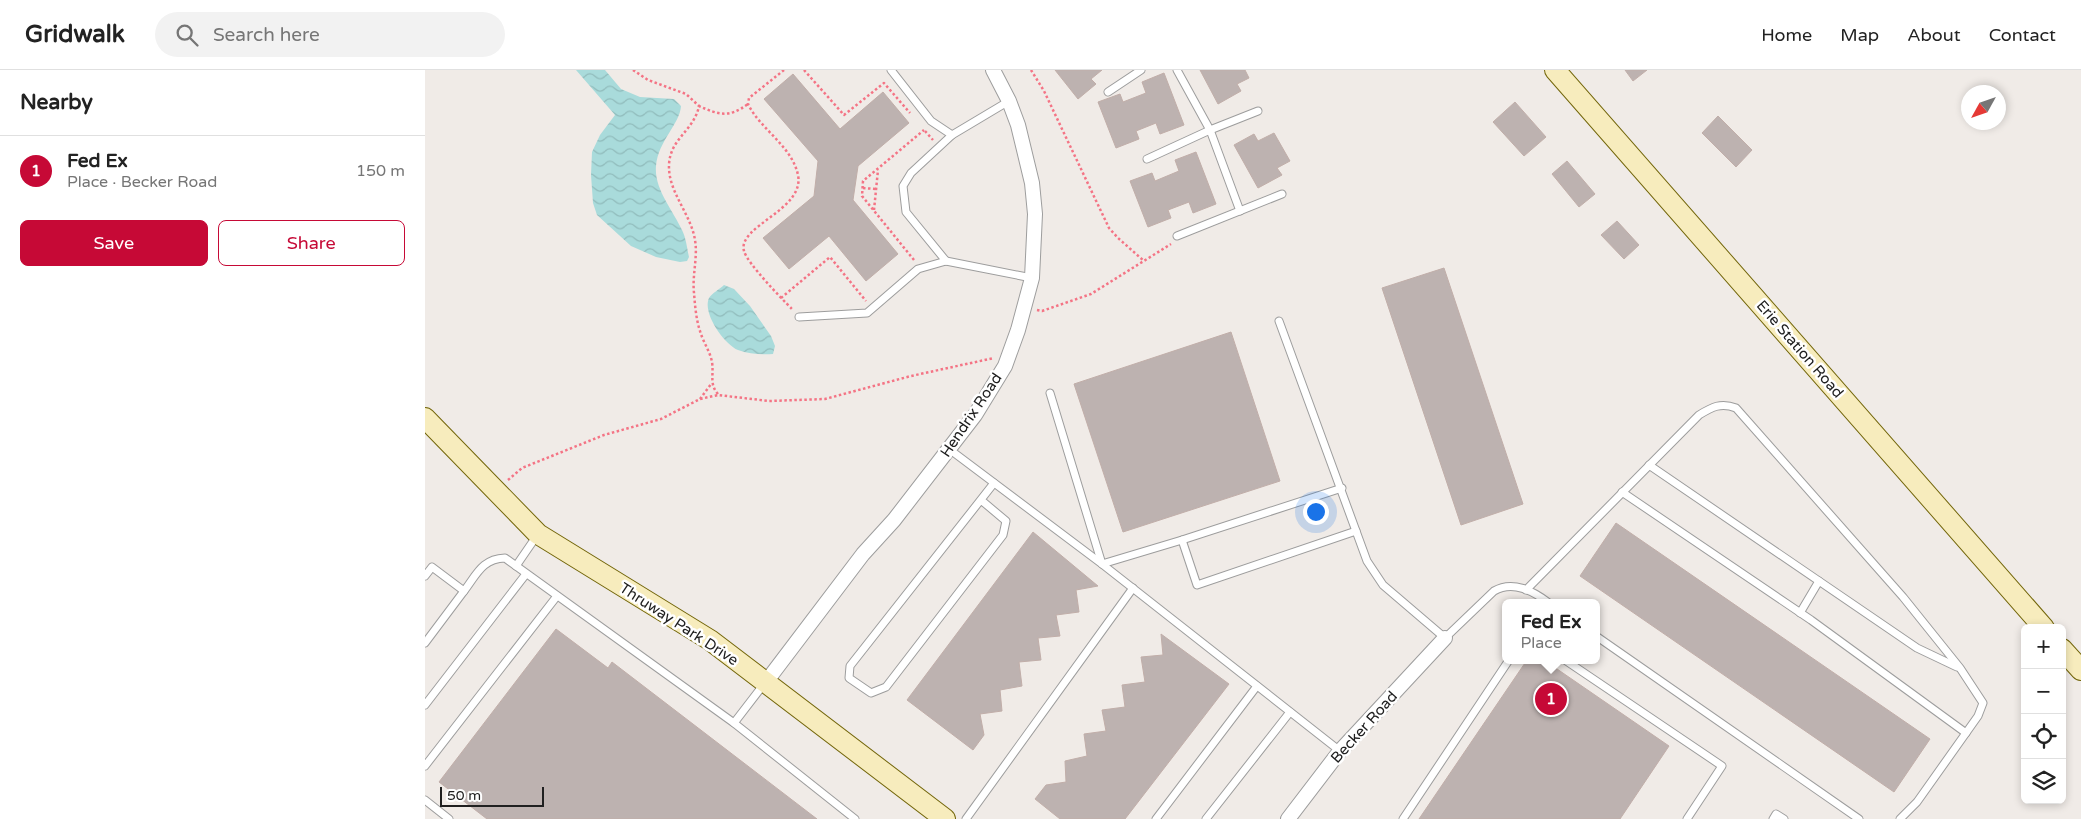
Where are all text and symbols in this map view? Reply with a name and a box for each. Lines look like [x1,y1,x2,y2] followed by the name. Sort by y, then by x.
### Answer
[155,12,505,57] search box
[25,20,125,49] text: Gridwalk
[173,21,201,49] icon: search
[213,24,320,46] text: Search here
[1761,24,1812,46] text: Home
[1840,24,1879,46] text: Map
[1907,24,1961,46] text: About
[1989,24,2056,46] text: Contact
[1961,85,2006,130] north arrow
[20,90,93,115] text: Nearby
[67,150,128,172] text: Fed Ex
[31,161,41,181] text: 1
[356,161,405,181] text: 150 m
[67,172,217,192] text: Place · Becker Road
[20,220,208,266] button: Save
[218,220,405,266] button: Share
[1753,296,1847,402] street label: Erie Station Road
[936,370,1006,460] street label: Hendrix Road
[1303,499,1329,525] your location
[616,579,742,669] street label: Thruway Park Drive
[1502,599,1600,664] popup
[1521,611,1581,633] text: Fed Ex
[2021,624,2066,804] map controls
[2021,624,2066,669] button: +
[1521,633,1562,653] text: Place
[2021,669,2066,714] button: −
[1535,680,1567,718] pin: 1
[1327,687,1401,767] street label: Becker Road
[2021,714,2066,759] button: locate
[2021,759,2066,804] button: layers
[440,784,544,807] scale bar
[447,787,481,804] text: 50 m

